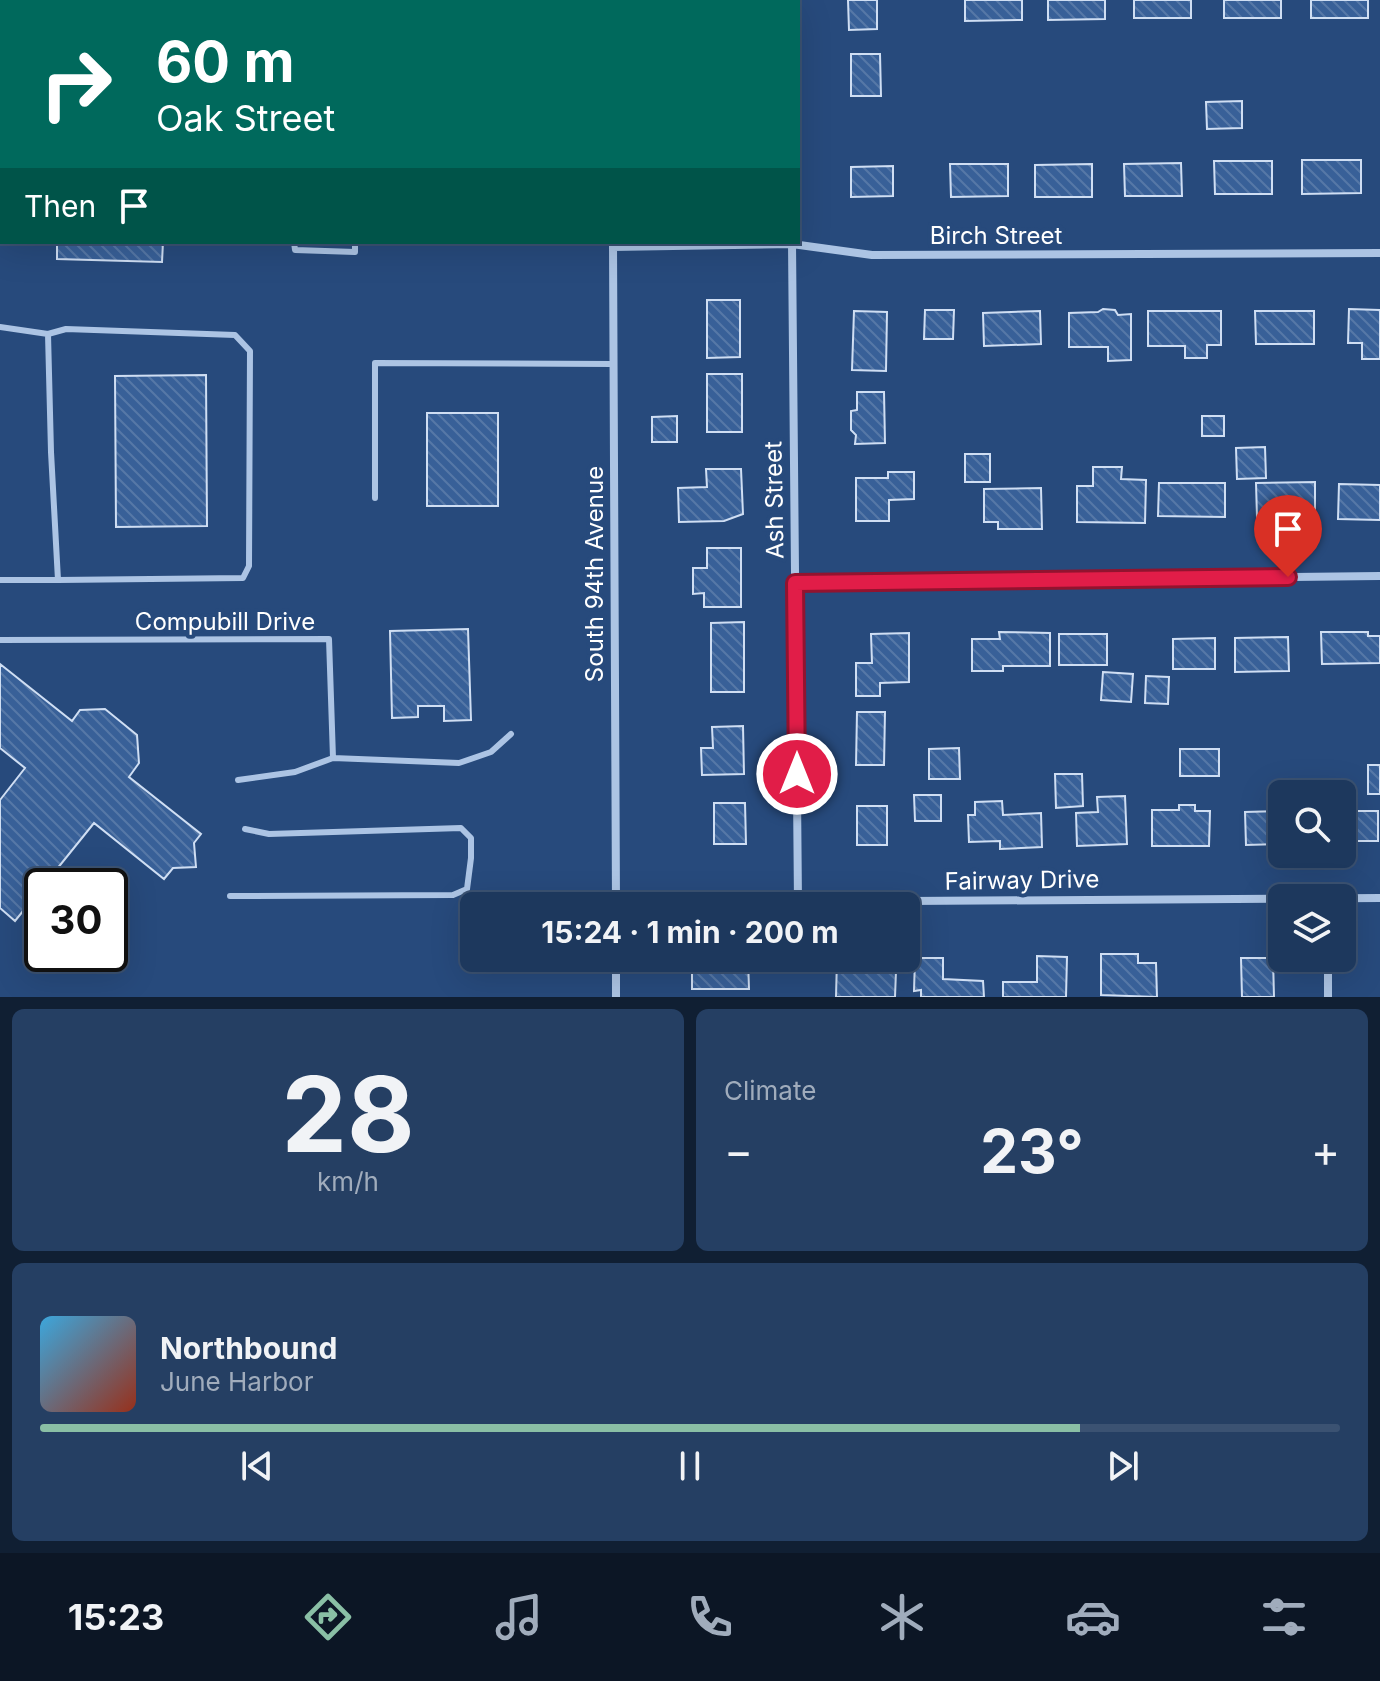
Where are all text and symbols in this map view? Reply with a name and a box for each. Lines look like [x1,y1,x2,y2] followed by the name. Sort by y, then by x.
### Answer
[156,28,295,96] text: 60 m
[24,32,128,136] icon: right
[156,96,335,140] text: Oak Street
[112,184,156,228] icon: arrive
[24,188,96,224] text: Then
[930,221,1062,250] street label: Birch Street
[758,441,790,559] street label: Ash Street
[580,466,609,682] street label: South 94th Avenue
[1254,495,1322,577] pin
[1266,507,1310,551] icon: arrive
[135,607,315,636] street label: Compubill Drive
[755,732,839,816] position arrow
[1268,780,1356,972] map controls
[1268,780,1356,868] button: search
[944,864,1100,896] street label: Fairway Drive
[24,868,128,972] speed limit sign: 30
[1268,884,1356,972] button: layers
[541,914,839,950] text: 15:24 · 1 min · 200 m
[281,1051,415,1177] text: 28
[724,1075,816,1106] text: Climate
[980,1115,1084,1187] text: 23°
[724,1124,753,1178] text: −
[1311,1124,1340,1178] text: +
[317,1166,379,1197] text: km/h
[160,1330,337,1366] text: Northbound
[160,1366,313,1397] text: June Harbor
[235,1444,279,1488] icon: previous
[668,1444,712,1488] icon: pause
[1101,1444,1145,1488] icon: next
[300,1589,356,1645] icon: directions
[491,1589,547,1645] icon: music
[682,1589,738,1645] icon: phone
[874,1589,930,1645] icon: climate
[1065,1589,1121,1645] icon: car
[1256,1589,1312,1645] icon: filters
[68,1595,164,1639] text: 15:23

